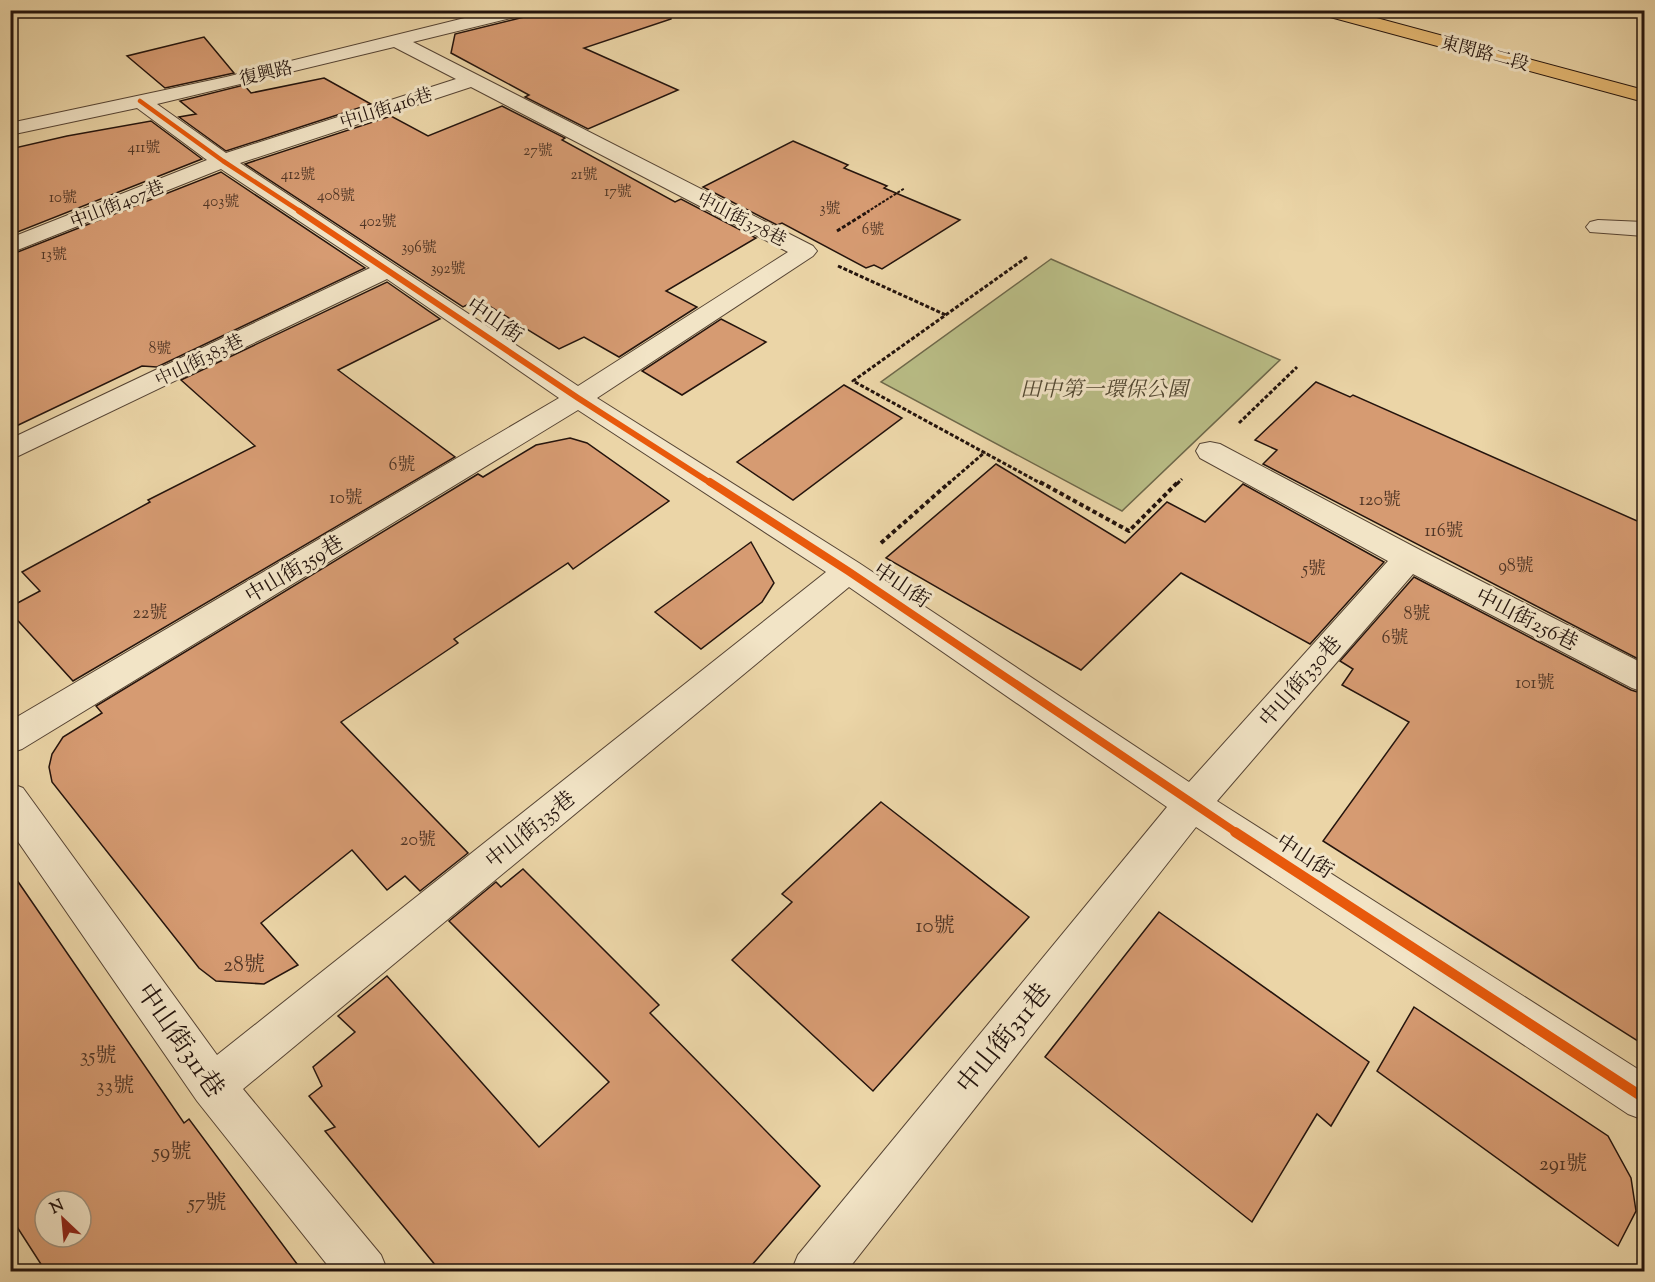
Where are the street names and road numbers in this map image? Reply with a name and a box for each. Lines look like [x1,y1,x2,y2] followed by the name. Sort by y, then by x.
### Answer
[1438,31,1531,79] street label: 東閔路二段
[237,56,296,94] street label: 復興路
[337,83,436,137] street label: 中山街416巷
[67,175,169,237] street label: 中山街407巷
[692,187,790,254] street label: 中山街378巷
[459,292,528,352] street label: 中山街
[151,329,249,394] street label: 中山街383巷
[240,530,350,612] street label: 中山街359巷
[866,557,935,617] street label: 中山街
[1470,582,1583,659] street label: 中山街256巷
[1253,630,1350,734] street label: 中山街330巷
[480,785,583,876] street label: 中山街335巷
[1269,828,1338,887] street label: 中山街
[126,977,232,1106] street label: 中山街311巷
[949,977,1061,1103] street label: 中山街311巷

